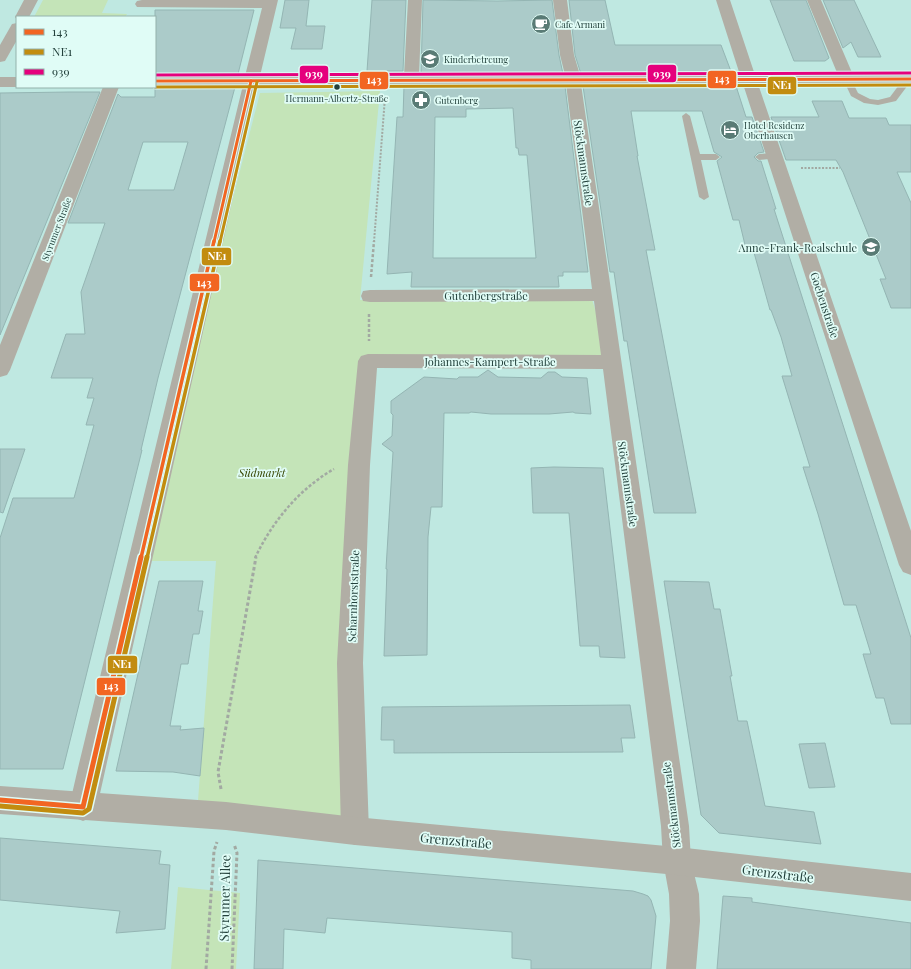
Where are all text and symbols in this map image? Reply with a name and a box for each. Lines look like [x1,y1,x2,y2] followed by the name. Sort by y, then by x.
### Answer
[530,13,552,35] cafe icon: Cafe Armani
[16,16,156,88] legend
[555,18,606,30] place label: Cafe Armani
[52,23,68,39] text: 143
[52,43,73,59] text: NE1
[419,48,441,70] school or university icon: Kinderbetreung
[444,53,508,65] place label: Kinderbetreung
[52,63,70,79] text: 939
[647,64,677,83] line badge: 939
[299,65,329,84] line badge: 939
[305,66,323,81] text: 939
[653,66,671,81] text: 939
[707,70,737,89] line badge: 143
[359,71,389,90] line badge: 143
[714,71,730,86] text: 143
[366,72,382,87] text: 143
[767,76,797,95] line badge: NE1
[772,77,792,92] text: NE1
[332,82,342,92] marker: Hermann-Albertz-Straße
[410,89,432,111] pharmacy icon: Gutenberg
[286,92,389,104] place label: Hermann-Albertz-Straße
[435,94,478,106] place label: Gutenberg
[571,119,598,207] street label: Stöckmannstraße
[719,119,741,141] hotel icon: Hotel Residenz Oberhausen
[744,119,805,141] place label: Hotel Residenz Oberhausen
[38,195,74,262] street label: Styrumer Straße
[860,236,882,258] school or university icon: Anne-Frank-Realschule
[738,240,857,255] place label: Anne-Frank-Realschule
[201,247,232,266] line badge: NE1
[207,248,227,263] text: NE1
[807,270,843,340] street label: Goebenstraße
[189,273,220,292] line badge: 143
[196,275,212,290] text: 143
[444,288,528,303] street label: Gutenbergstraße
[423,354,556,369] street label: Johannes-Kampert-Straße
[615,440,642,528] street label: Stöckmannstraße
[238,465,287,480] park label: Südmarkt
[344,549,362,642] street label: Scharnhorststraße
[107,655,138,674] line badge: NE1
[112,656,132,671] text: NE1
[96,677,126,696] line badge: 143
[103,678,119,693] text: 143
[658,761,684,849] street label: Stöckmannstraße
[419,828,493,852] street label: Grenzstraße
[215,854,233,941] street label: Styrumer Allee
[741,860,815,886] street label: Grenzstraße

